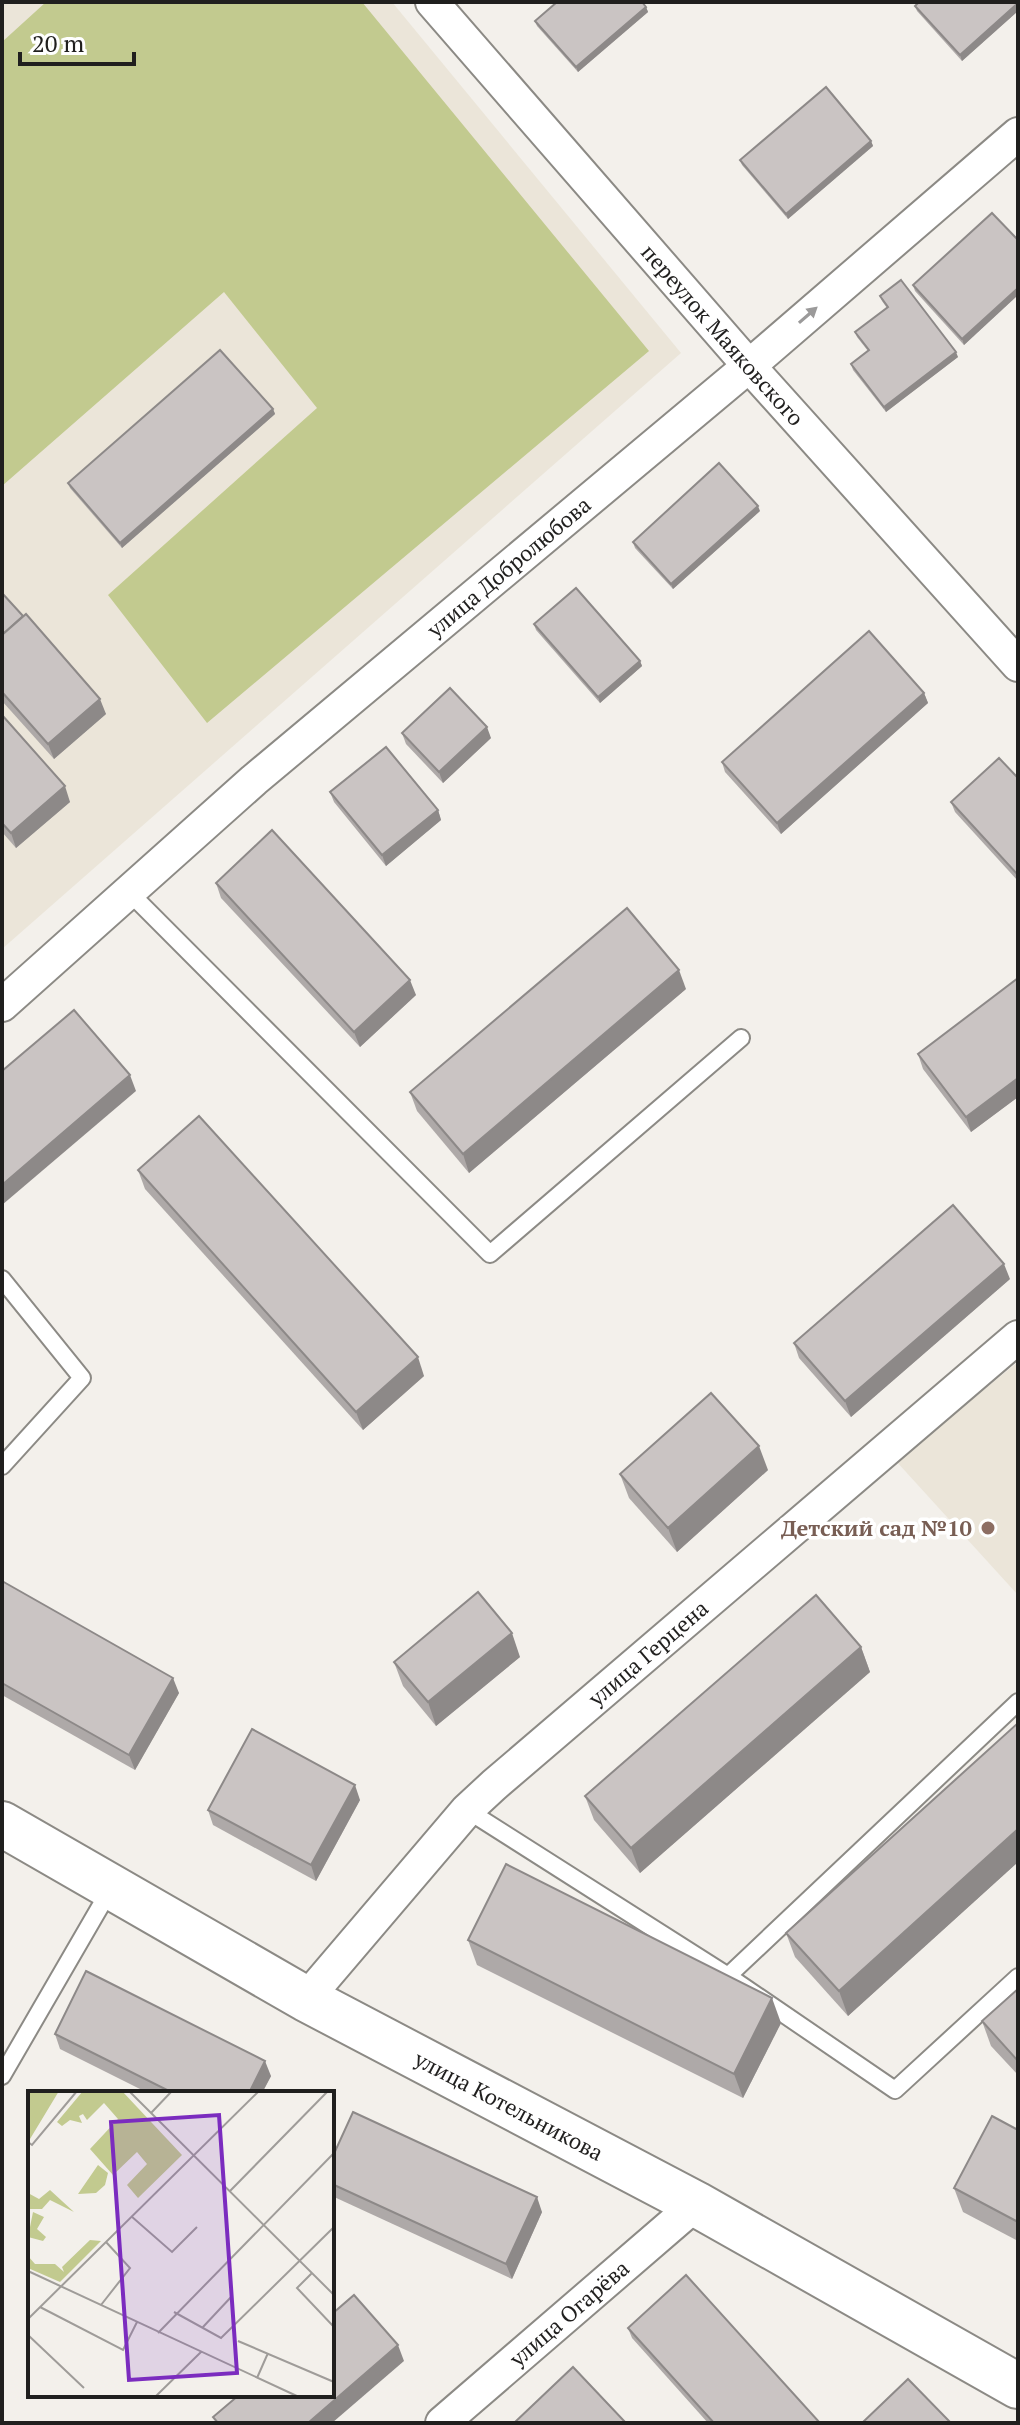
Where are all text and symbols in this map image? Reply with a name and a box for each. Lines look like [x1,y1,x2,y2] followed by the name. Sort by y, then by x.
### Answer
[20,16,134,66] scale bar
[32,27,84,59] text: 20 m
[635,238,811,432] street label: переулок Маяковского
[798,307,818,324] one-way arrow
[420,490,596,644] street label: улица Добролюбова
[781,1513,972,1542] place label: Детский сад №10
[979,1519,997,1537] marker: Детский сад №10
[581,1593,714,1713] street label: улица Герцена
[409,2043,609,2167] street label: улица Котельникова
[28,2091,334,2397] inset map
[502,2253,635,2373] street label: улица Огарёва

